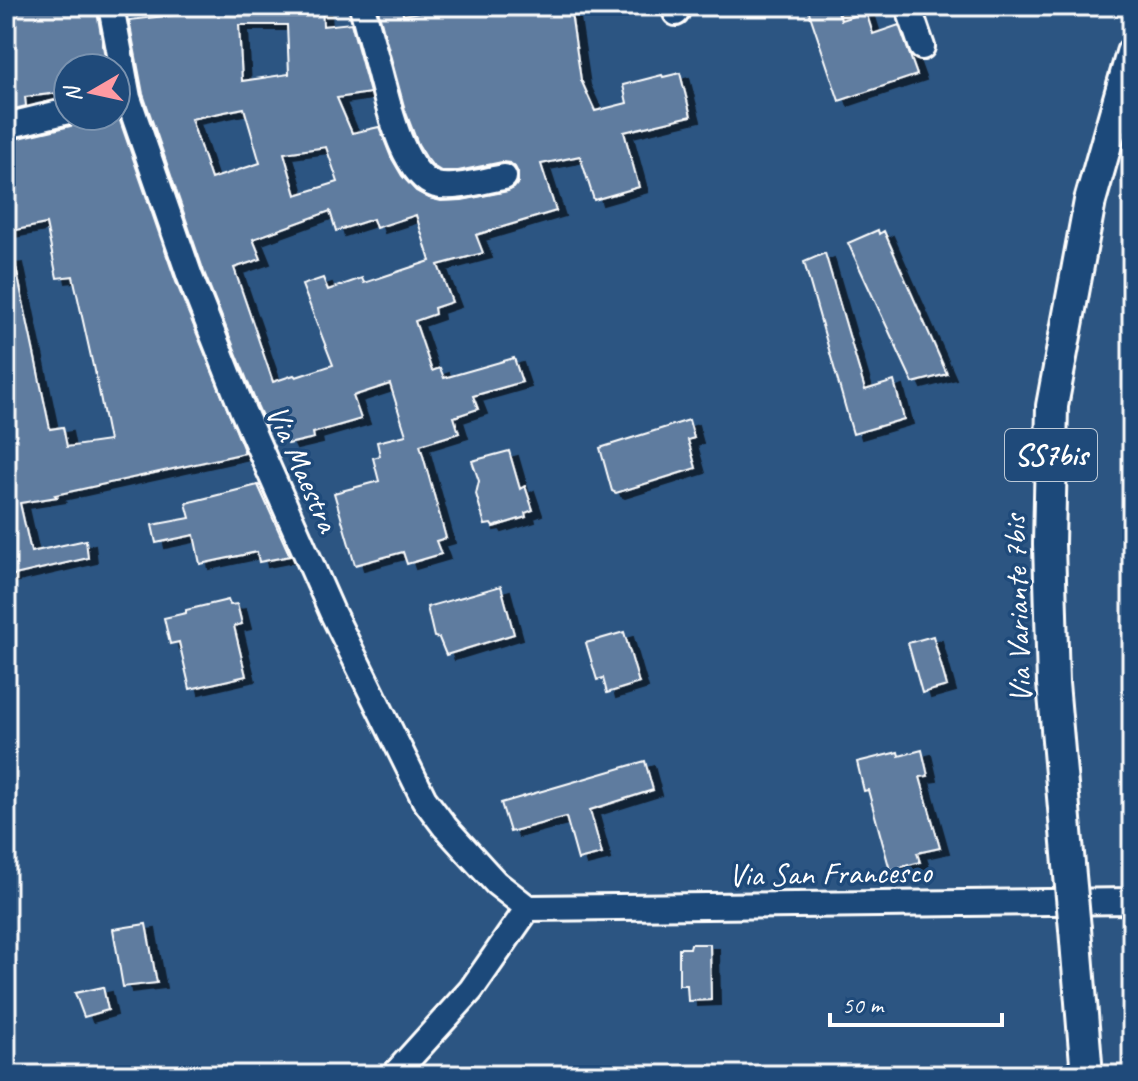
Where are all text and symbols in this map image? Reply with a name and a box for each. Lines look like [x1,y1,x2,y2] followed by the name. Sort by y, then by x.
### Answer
[52,52,132,132] north arrow
[58,83,88,104] text: N
[256,398,350,540] street label: Via Maestra
[1005,429,1097,481] road number: SS7bis
[994,512,1041,704] street label: Via Variante 7bis
[728,851,934,896] street label: Via San Francesco
[830,977,1002,1027] scale bar
[842,990,885,1020] text: 50 m

